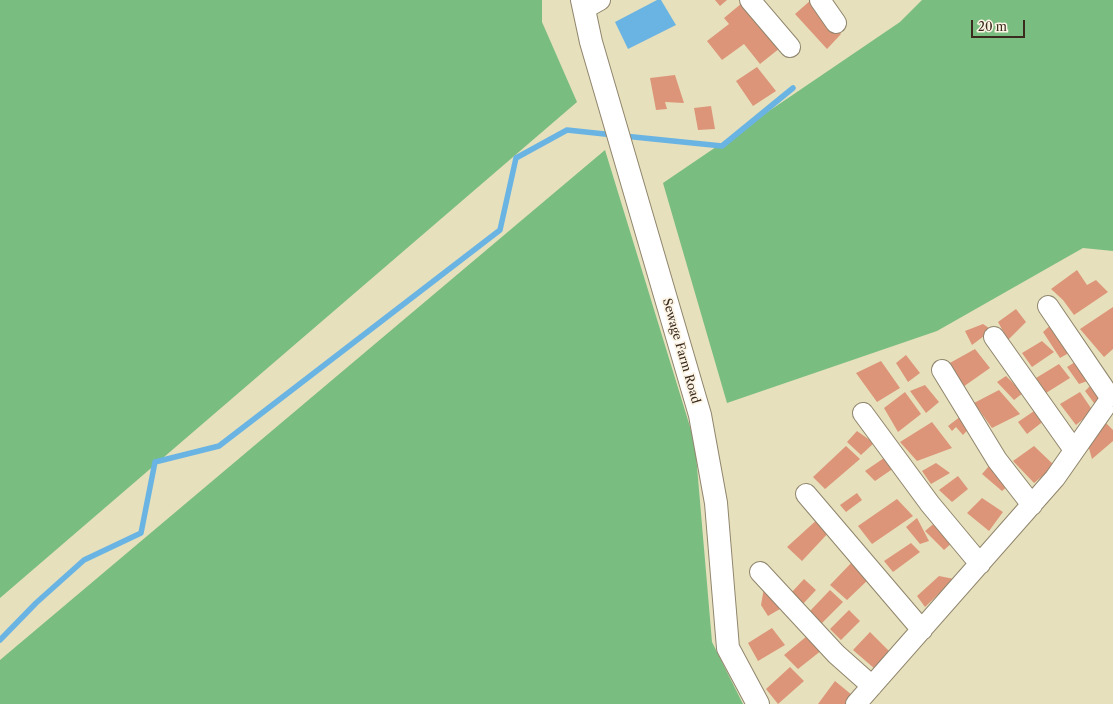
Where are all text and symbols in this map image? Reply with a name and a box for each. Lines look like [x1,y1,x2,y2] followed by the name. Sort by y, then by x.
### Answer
[973,12,1027,38] scale bar
[978,19,1007,34] text: 20 m
[659,297,703,405] street label: Sewage Farm Road

